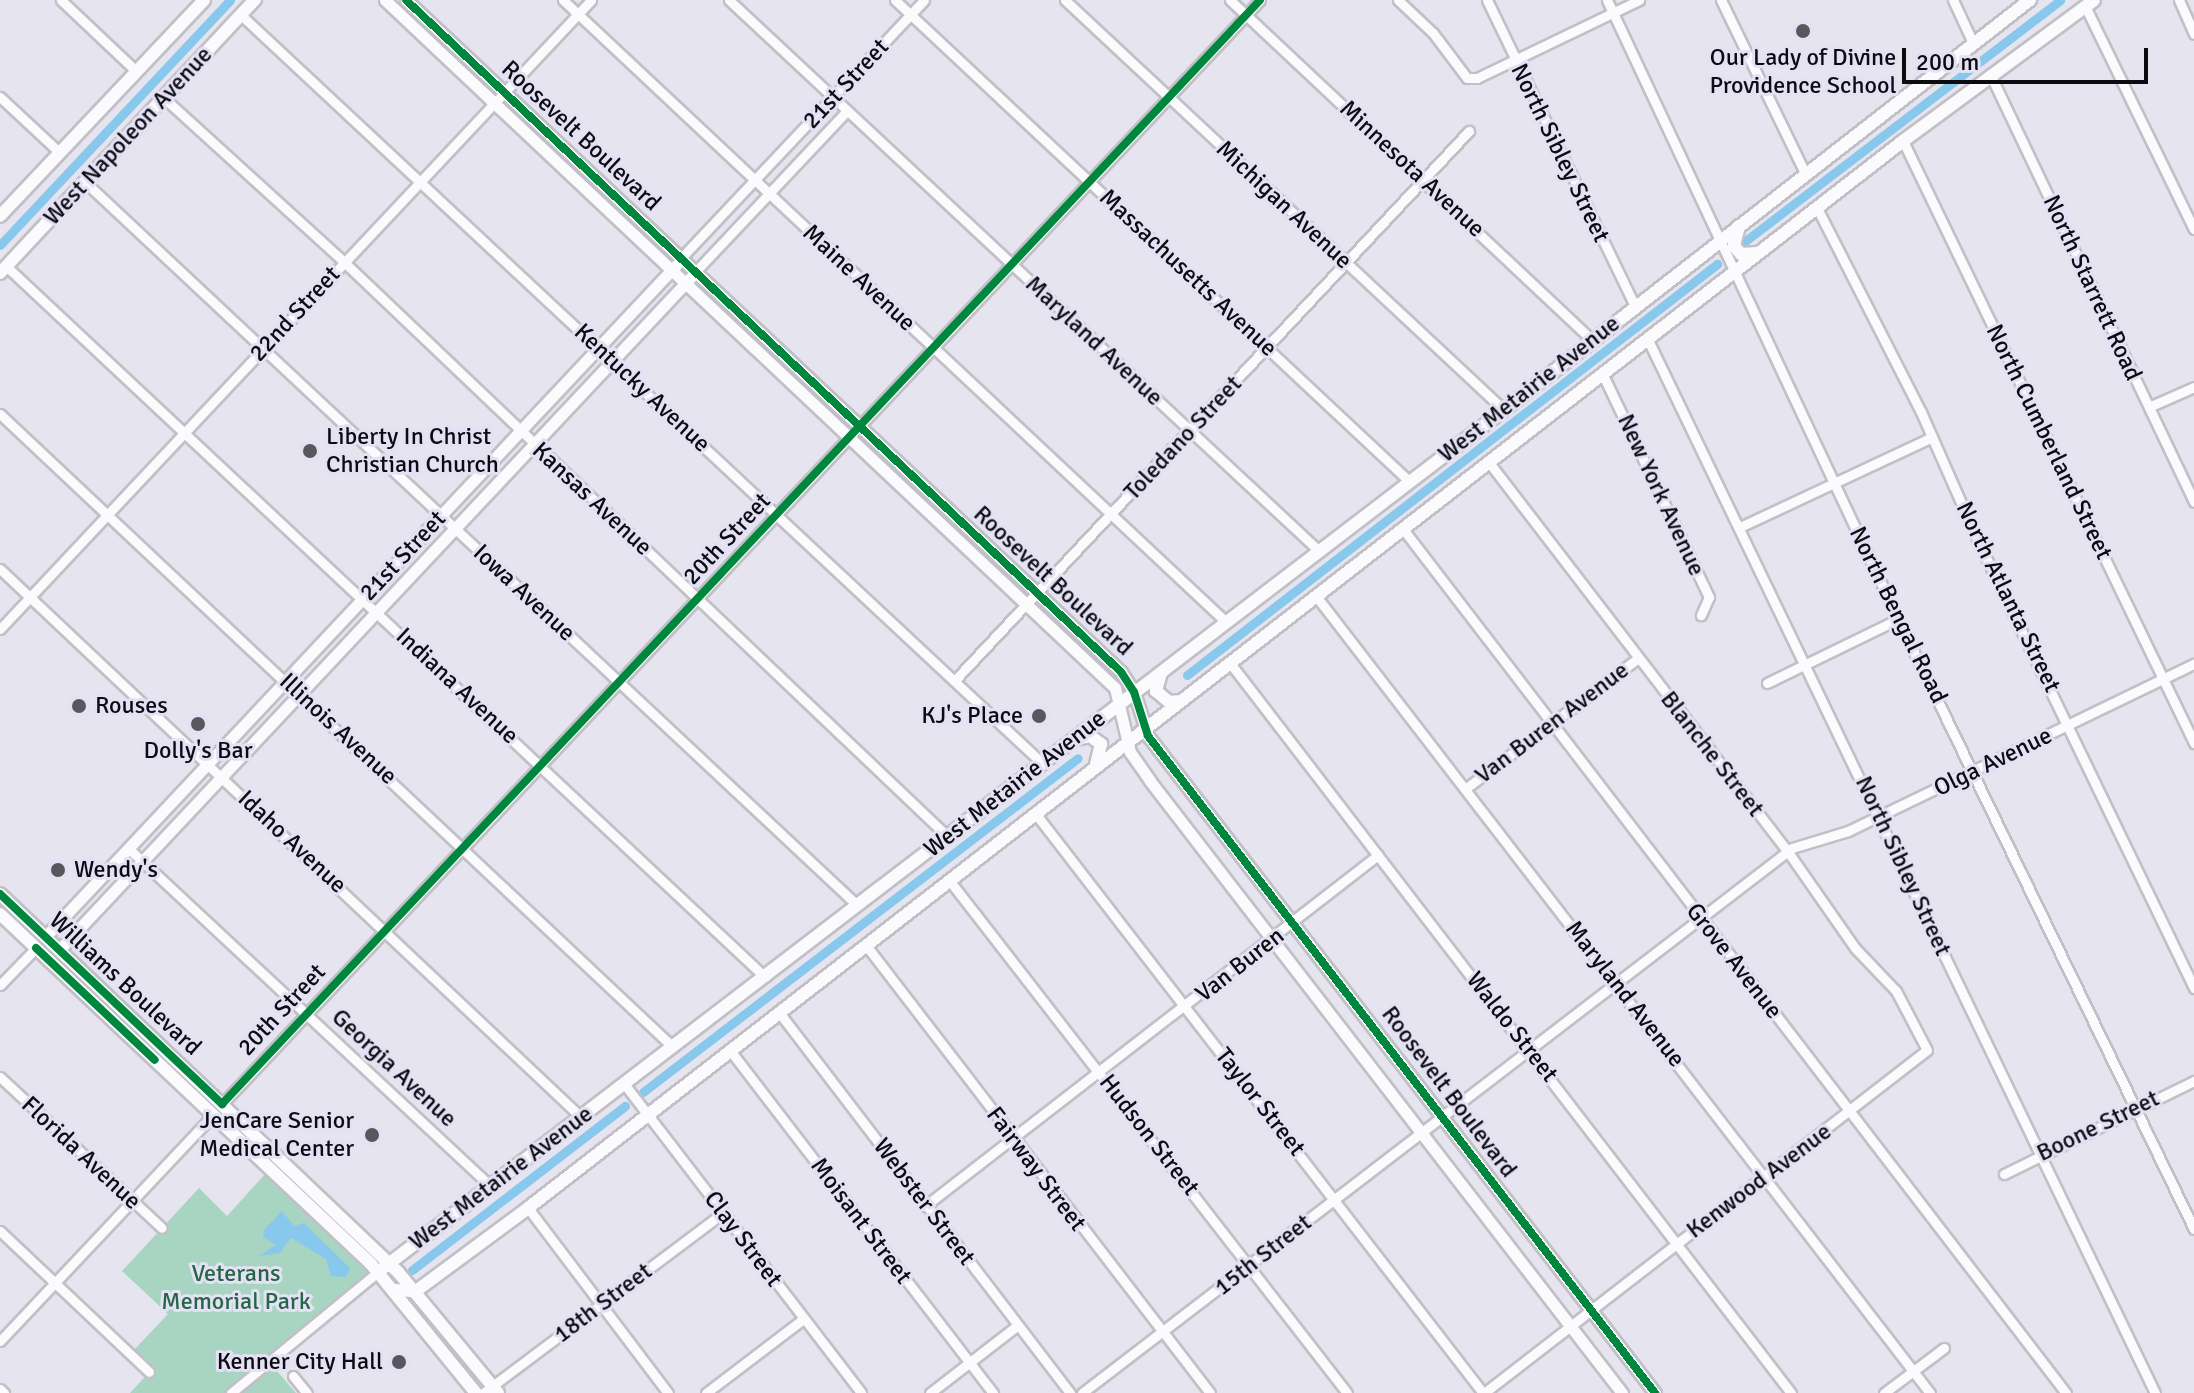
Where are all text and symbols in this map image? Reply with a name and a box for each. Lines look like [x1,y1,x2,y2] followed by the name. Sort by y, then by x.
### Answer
[1794,22,1812,40] marker: Our Lady of Divine Providence School
[1906,32,2152,82] scale bar
[797,33,895,135] street label: 21st Street
[38,41,218,231] street label: West Napoleon Avenue
[1710,44,1896,100] place label: Our Lady of Divine Providence School
[1916,47,1979,77] text: 200 m
[495,55,667,217] street label: Roosevelt Boulevard
[1504,59,1616,247] street label: North Sibley Street
[1334,94,1490,244] street label: Minnesota Avenue
[1210,135,1358,275] street label: Michigan Avenue
[1093,183,1283,363] street label: Massachusetts Avenue
[2036,191,2148,385] street label: North Starrett Road
[797,219,921,337] street label: Maine Avenue
[244,260,346,368] street label: 22nd Street
[1019,270,1169,412] street label: Maryland Avenue
[1433,309,1625,469] street label: West Metairie Avenue
[568,318,716,458] street label: Kentucky Avenue
[1980,320,2118,564] street label: North Cumberland Street
[1118,370,1248,506] street label: Toledano Street
[1611,410,1711,580] street label: New York Avenue
[326,423,499,479] place label: Liberty In Christ Christian Church
[526,436,658,562] street label: Kansas Avenue
[301,442,319,460] marker: Liberty In Christ Christian Church
[677,487,777,591] street label: 20th Street
[1949,497,2067,697] street label: North Atlanta Street
[967,500,1139,662] street label: Roosevelt Boulevard
[354,505,452,607] street label: 21st Street
[1843,522,1953,708] street label: North Bengal Road
[467,539,581,647] street label: Iowa Avenue
[390,622,524,750] street label: Indiana Avenue
[1470,656,1634,790] street label: Van Buren Avenue
[273,667,403,791] street label: Illinois Avenue
[1654,686,1770,822] street label: Blanche Street
[95,692,168,720] place label: Rouses
[70,697,88,715] marker: Rouses
[921,702,1023,730] place label: KJ's Place
[919,704,1111,864] street label: West Metairie Avenue
[1030,707,1048,725] marker: KJ's Place
[189,715,207,733] marker: Dolly's Bar
[1929,721,2057,803] street label: Olga Avenue
[143,737,253,765] place label: Dolly's Bar
[1849,772,1957,960] street label: North Sibley Street
[232,784,352,900] street label: Idaho Avenue
[74,856,158,884] place label: Wendy's
[49,861,67,879] marker: Wendy's
[1680,897,1788,1025] street label: Grove Avenue
[43,906,207,1062] street label: Williams Boulevard
[1559,915,1691,1073] street label: Maryland Avenue
[1190,921,1290,1009] street label: Van Buren
[232,958,332,1062] street label: 20th Street
[1460,966,1564,1088] street label: Waldo Street
[1375,1001,1523,1183] street label: Roosevelt Boulevard
[326,1003,462,1133] street label: Georgia Avenue
[1209,1042,1311,1162] street label: Taylor Street
[1093,1069,1205,1201] street label: Hudson Street
[2032,1084,2164,1168] street label: Boone Street
[15,1090,147,1216] street label: Florida Avenue
[404,1100,598,1256] street label: West Metairie Avenue
[980,1101,1092,1237] street label: Fairway Street
[199,1107,354,1163] place label: JenCare Senior Medical Center
[1681,1117,1837,1245] street label: Kenwood Avenue
[361,1124,383,1146] marker: JenCare Senior Medical Center
[867,1133,981,1271] street label: Webster Street
[804,1152,918,1290] street label: Moisant Street
[698,1185,788,1293] street label: Clay Street
[1209,1208,1317,1302] street label: 15th Street
[548,1257,658,1349] street label: 18th Street
[161,1260,311,1316] park label: Veterans Memorial Park
[217,1348,383,1376] place label: Kenner City Hall
[390,1353,408,1371] marker: Kenner City Hall

